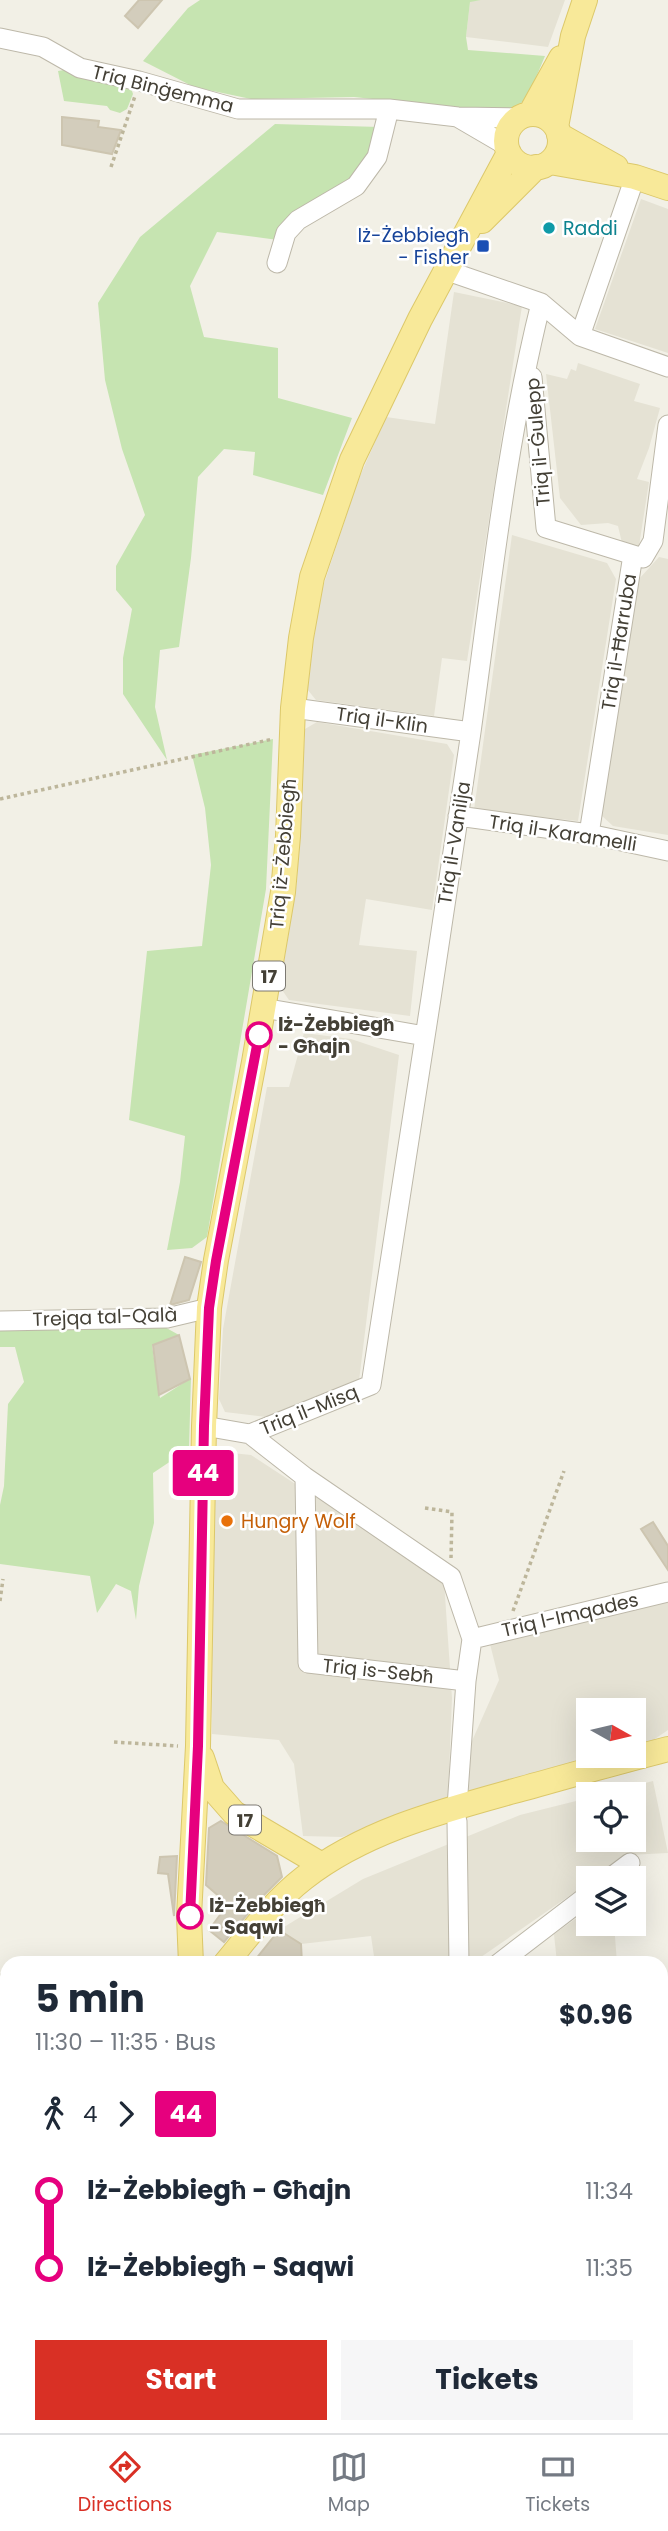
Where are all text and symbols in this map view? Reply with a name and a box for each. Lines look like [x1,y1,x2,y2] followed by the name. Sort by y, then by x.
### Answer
[89,58,237,120] street label: Triq Binġemma
[563,215,618,242] place label: Raddi
[541,220,557,236] marker: Raddi
[358,222,469,271] place label: Iż-Żebbiegħ - Fisher
[475,238,491,254] marker: Iż-Żebbiegħ - Fisher
[519,376,557,507] street label: Triq il-Ġulepp
[595,572,643,712] street label: Triq il-Ħarruba
[334,700,430,740] street label: Triq il-Klin
[263,777,303,931] street label: Triq iż-Żebbiegħ
[431,779,477,907] street label: Triq il-Vanilja
[487,808,639,858] street label: Triq il-Karamelli
[253,961,285,990] road number: 17
[278,1011,395,1060] place label: Iż-Żebbiegħ - Għajn
[246,1022,272,1048] marker: Iż-Żebbiegħ - Għajn
[32,1301,178,1333] street label: Trejqa tal-Qalà
[256,1378,362,1442] street label: Triq il-Misq
[172,1450,234,1496] line badge: 44
[187,1456,219,1489] text: 44
[241,1508,356,1535] place label: Hungry Wolf
[219,1513,235,1529] marker: Hungry Wolf
[499,1586,641,1644] street label: Triq l-Imqades
[321,1652,435,1690] street label: Triq is-Sebħ
[576,1698,646,1768] north arrow
[576,1698,646,1936] map controls
[576,1782,646,1852] button: locate
[229,1806,261,1834] road number: 17
[576,1866,646,1936] button: layers
[209,1892,326,1941] place label: Iż-Żebbiegħ - Saqwi
[177,1903,203,1929] marker: Iż-Żebbiegħ - Saqwi
[35,1972,145,2025] text: 5 min
[559,1997,633,2033] text: $0.96
[35,2026,216,2058] text: 11:30 – 11:35 · Bus
[35,2095,73,2133] icon: walk
[107,2095,145,2133] icon: forward
[169,2097,202,2130] text: 44
[83,2098,97,2130] text: 4
[87,2172,351,2208] text: Iż-Żebbiegħ - Għajn
[585,2175,633,2207] text: 11:34
[87,2249,354,2285] text: Iż-Żebbiegħ - Saqwi
[585,2252,633,2284] text: 11:35
[35,2340,327,2420] button: Start
[341,2340,633,2420] button: Tickets
[78,2448,172,2519] tab: Directions
[328,2448,370,2519] tab: Map
[525,2448,590,2519] tab: Tickets

